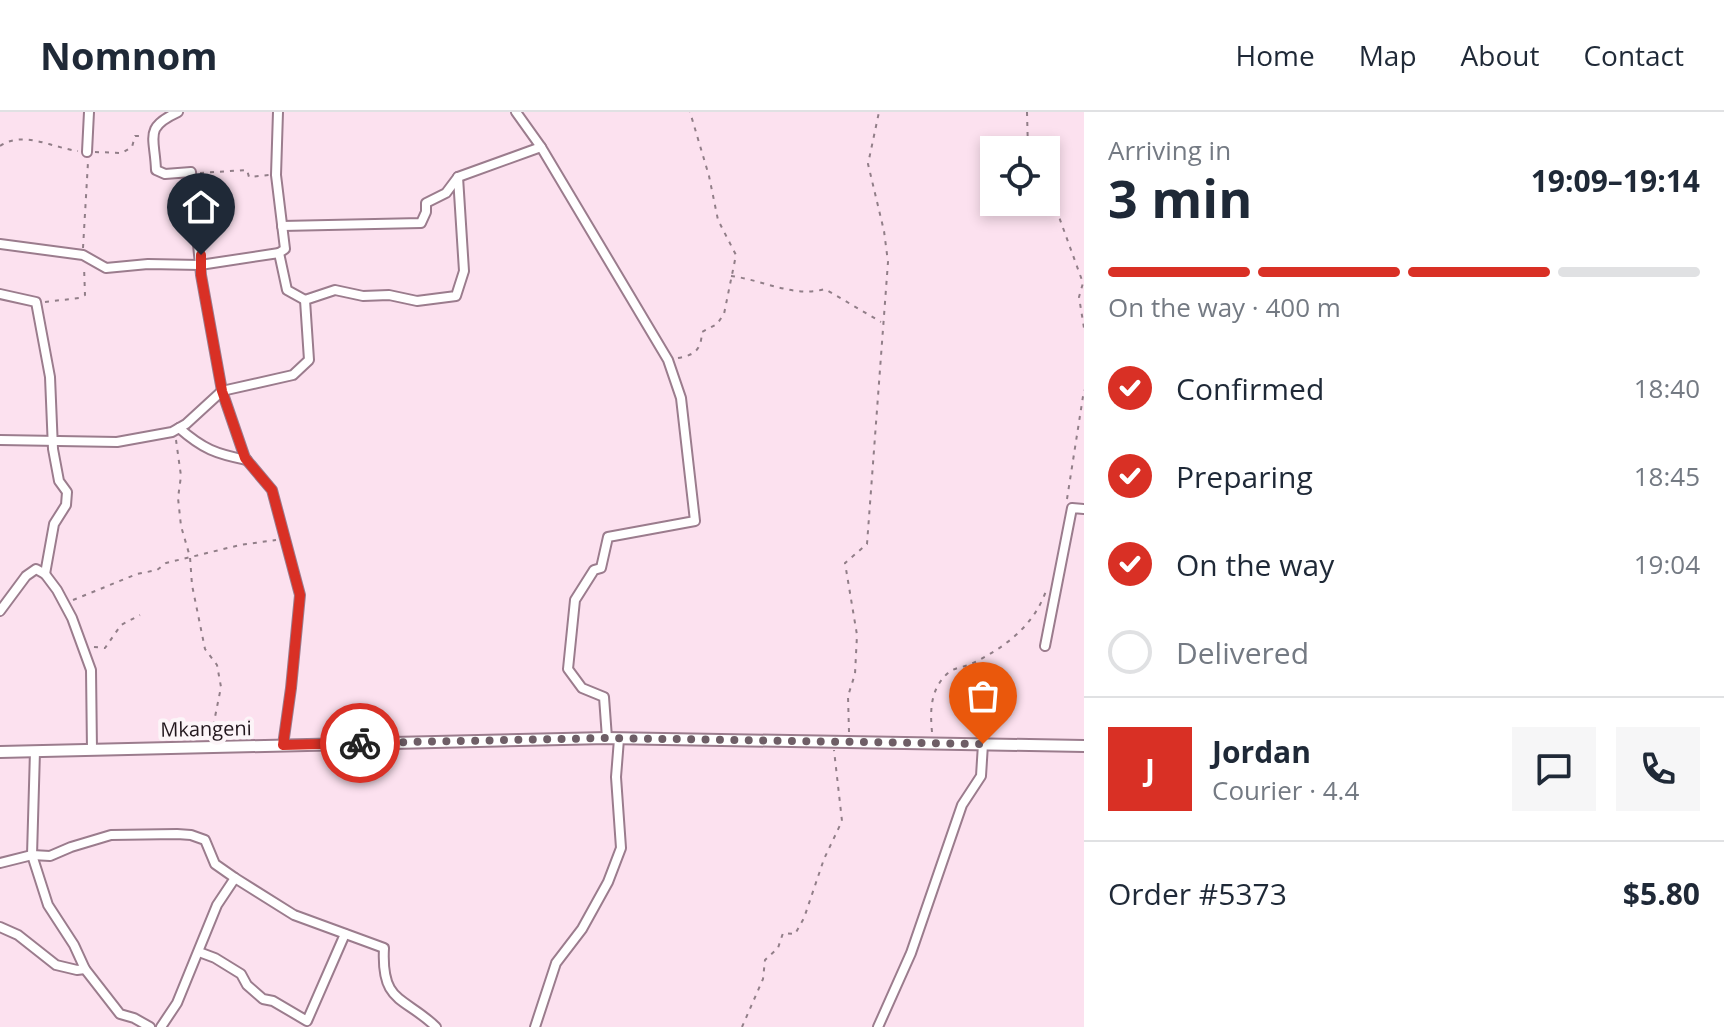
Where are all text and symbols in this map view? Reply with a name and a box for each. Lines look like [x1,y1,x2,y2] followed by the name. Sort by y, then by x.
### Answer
[40,29,218,81] text: Nomnom
[1236,36,1315,74] text: Home
[1359,36,1417,74] text: Map
[1461,36,1539,74] text: About
[1583,36,1684,74] text: Contact
[1108,132,1231,168] text: Arriving in
[980,136,1060,216] map controls
[980,136,1060,216] button: locate
[1531,160,1700,201] text: 19:09–19:14
[1108,162,1252,233] text: 3 min
[167,173,235,255] pin
[179,185,223,229] icon: home
[1108,289,1341,325] text: On the way · 400 m
[1108,366,1152,410] icon: check
[1176,368,1324,409] text: Confirmed
[1634,370,1700,406] text: 18:40
[1108,454,1152,498] icon: check
[1176,456,1313,497] text: Preparing
[1634,458,1700,494] text: 18:45
[1108,542,1152,586] icon: check
[1176,544,1334,585] text: On the way
[1634,546,1700,582] text: 19:04
[1176,632,1309,673] text: Delivered
[949,662,1017,744] pin
[961,674,1005,718] icon: bag
[320,703,400,783] courier
[160,714,252,743] street label: Mkangeni
[338,721,382,765] icon: bike
[1512,727,1596,811] button: chat
[1616,727,1700,811] button: phone
[1212,731,1311,772] text: Jordan
[1145,749,1155,790] text: J
[1212,772,1359,808] text: Courier · 4.4
[1108,873,1287,914] text: Order #5373
[1623,873,1700,914] text: $5.80

